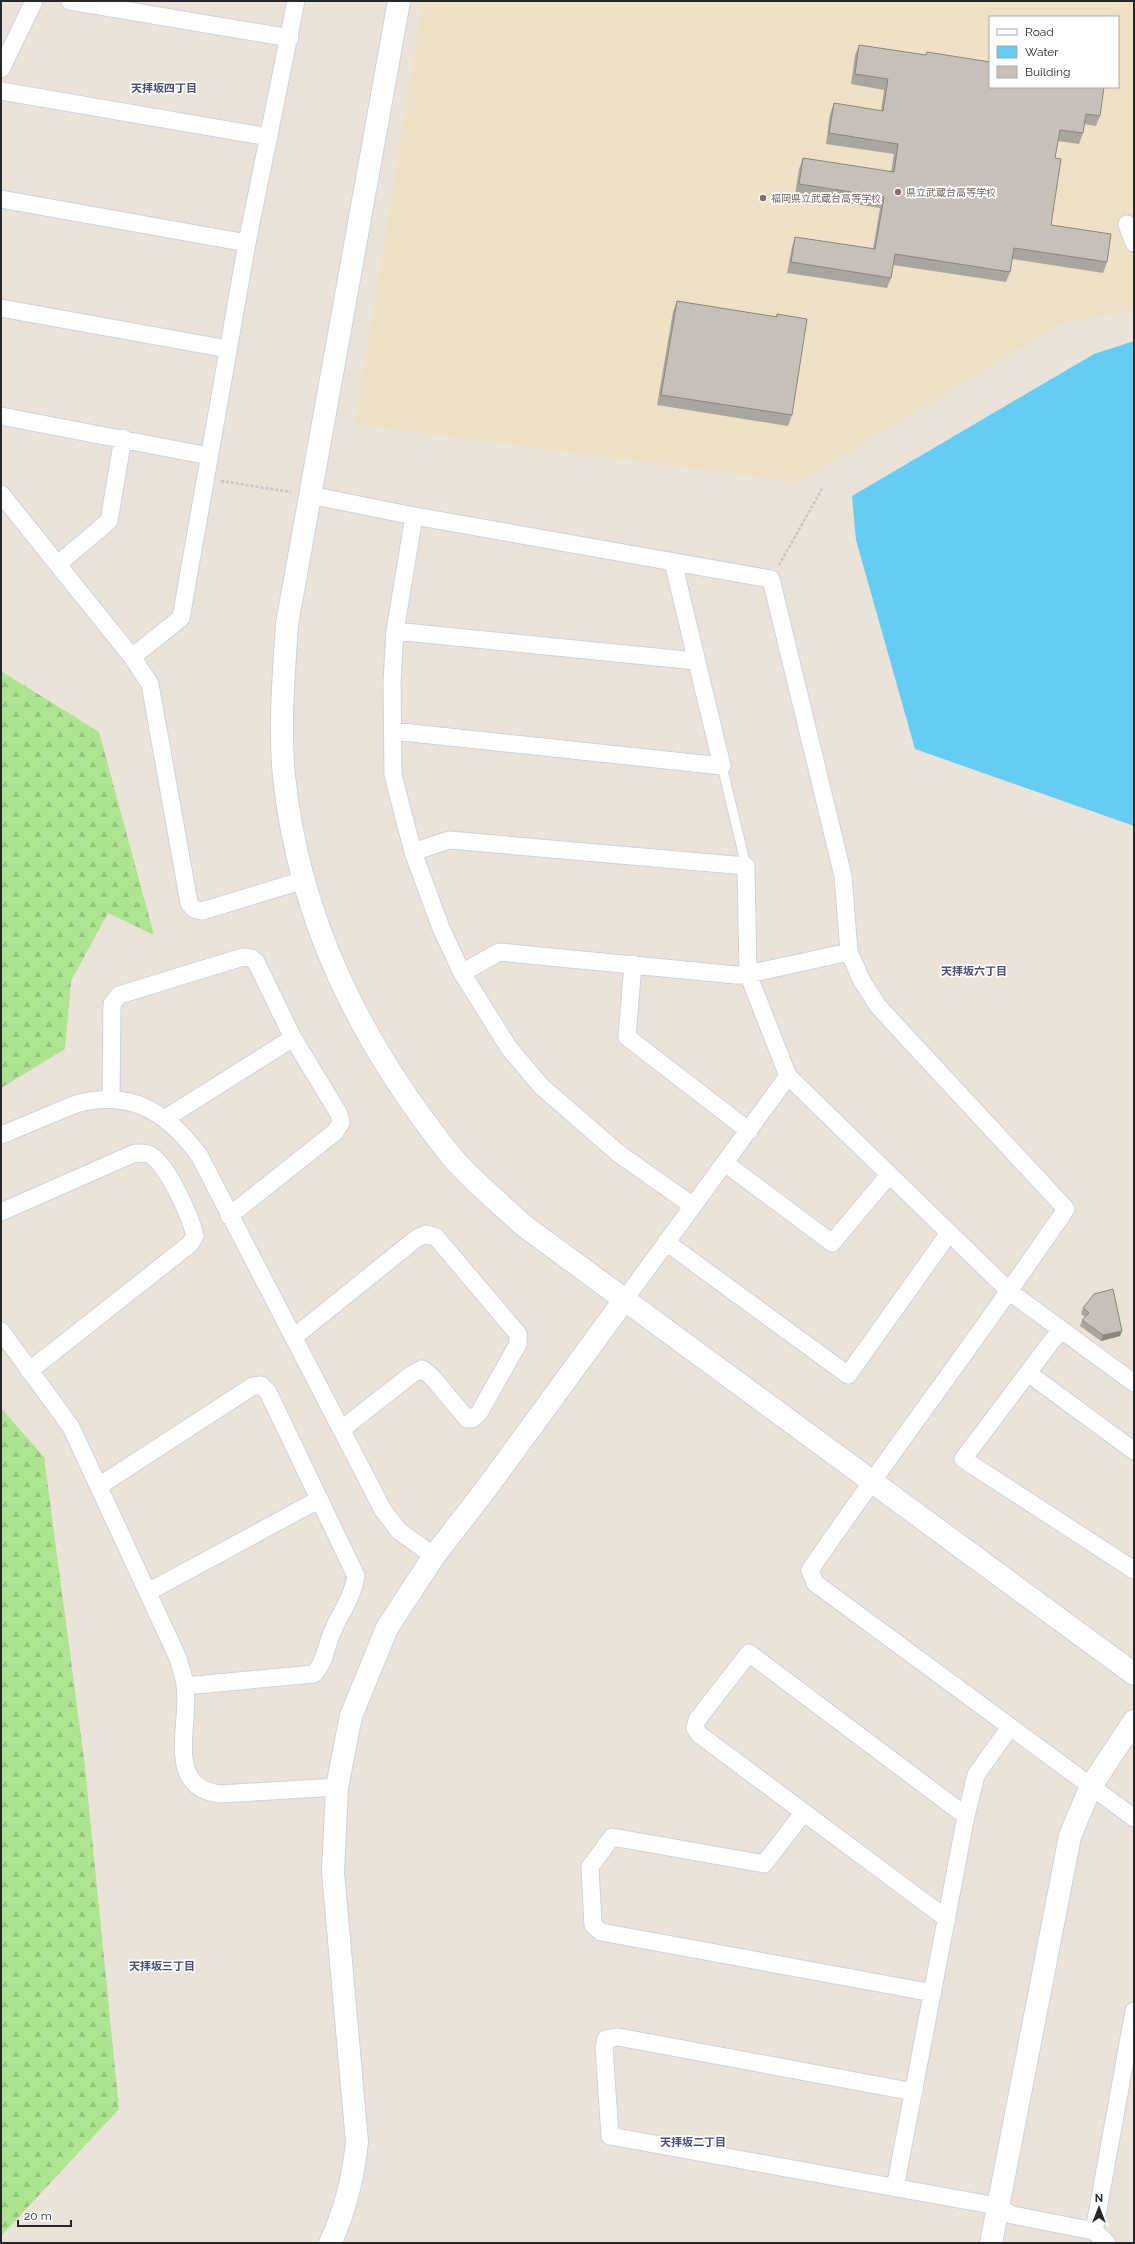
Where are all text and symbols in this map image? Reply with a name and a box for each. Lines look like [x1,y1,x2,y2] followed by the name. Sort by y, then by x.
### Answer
[989,16,1119,88] legend
[1025,25,1054,39] text: Road
[1025,45,1059,59] text: Water
[1025,65,1071,79] text: Building
[131,82,197,95] district label: 天拝坂四丁目
[893,187,903,197] marker: 県立武蔵台高等学校
[906,187,996,198] place label: 県立武蔵台高等学校
[758,193,768,203] marker: 福岡県立武蔵台高等学校
[771,193,881,204] place label: 福岡県立武蔵台高等学校
[941,965,1007,978] district label: 天拝坂六丁目
[129,1960,195,1973] district label: 天拝坂三丁目
[660,2136,726,2149] district label: 天拝坂二丁目
[1079,2188,1119,2228] north arrow
[1095,2192,1103,2205] text: N
[18,2202,71,2228] scale bar
[24,2209,52,2223] text: 20 m

